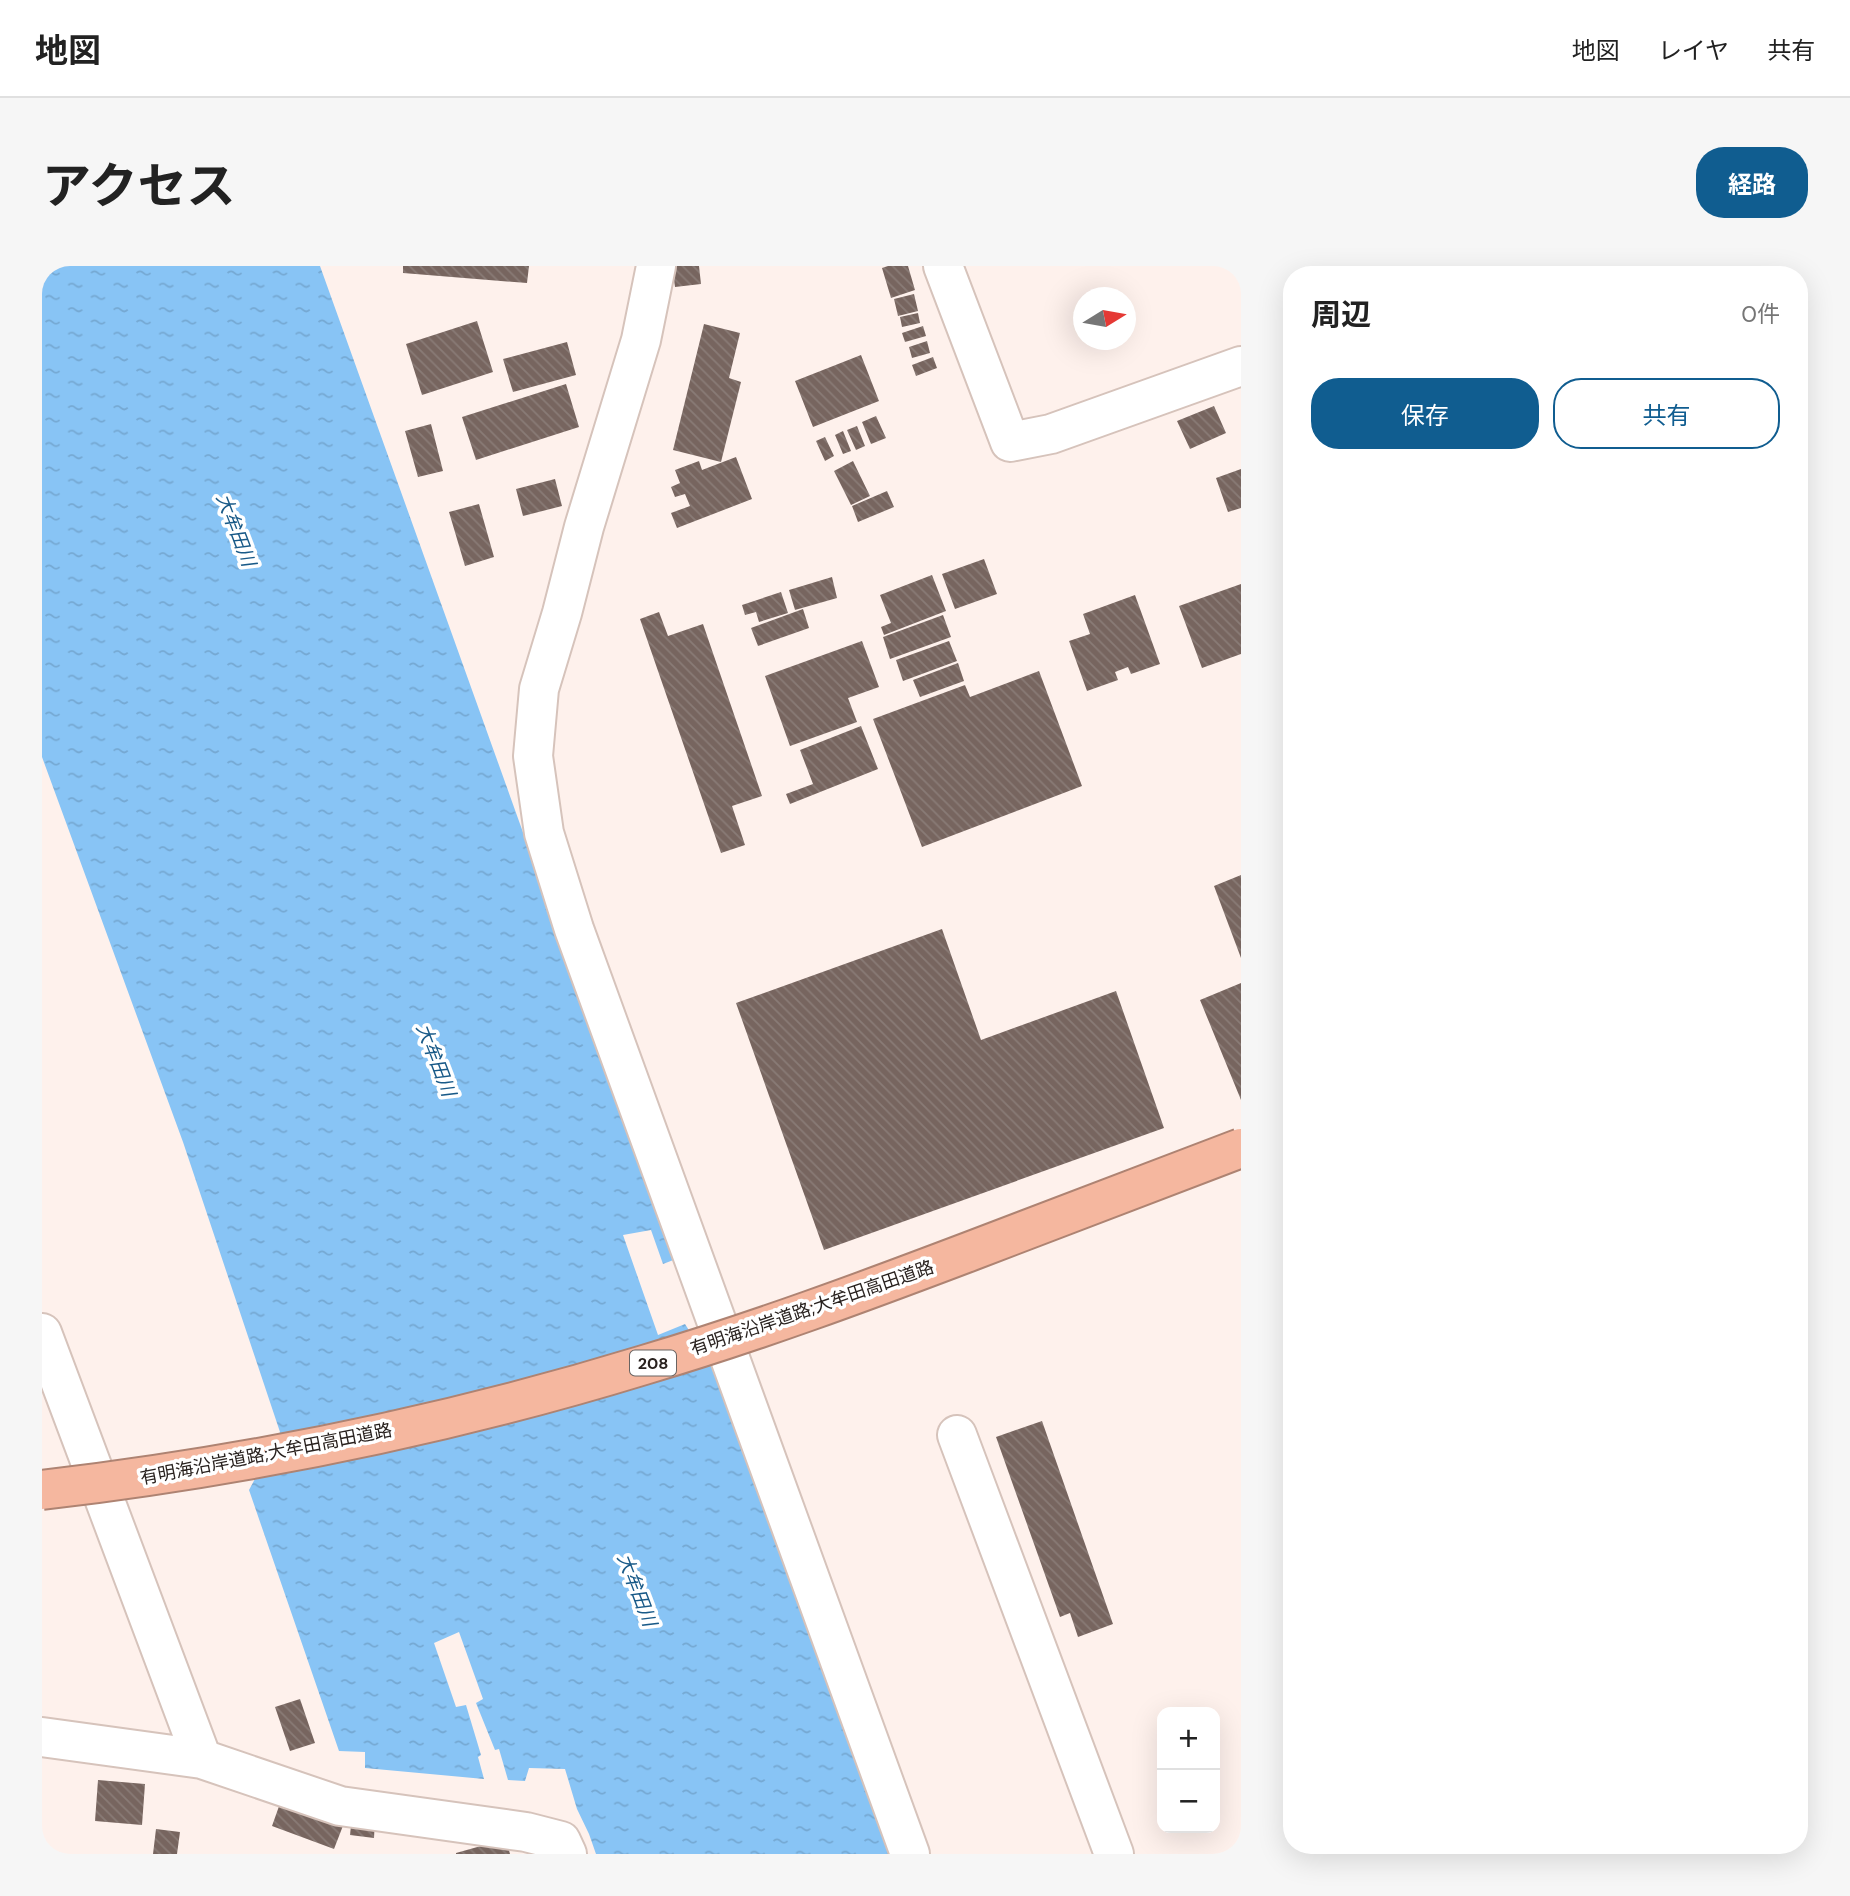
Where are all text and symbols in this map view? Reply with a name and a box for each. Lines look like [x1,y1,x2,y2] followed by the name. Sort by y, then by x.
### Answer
[35,29,101,72] text: 地図
[1572,35,1620,66] text: 地図
[1658,35,1729,66] text: レイヤ
[1767,35,1815,66] text: 共有
[1696,147,1808,218] button: 経路
[42,154,236,218] text: アクセス
[1073,287,1136,350] north arrow
[1311,295,1371,334] text: 周辺
[1741,299,1780,329] text: 0件
[1311,378,1539,449] button: 保存
[1553,378,1780,449] button: 共有
[211,490,262,572] water label: 大牟田川
[411,1020,462,1102] water label: 大牟田川
[687,1255,937,1361] street label: 有明海沿岸道路;大牟田高田道路
[630,1350,676,1376] road number: 208
[138,1418,394,1490] street label: 有明海沿岸道路;大牟田高田道路
[612,1550,663,1632] water label: 大牟田川
[1157,1707,1220,1833] map controls
[1157,1707,1220,1770] button: +
[1157,1770,1220,1833] button: −

